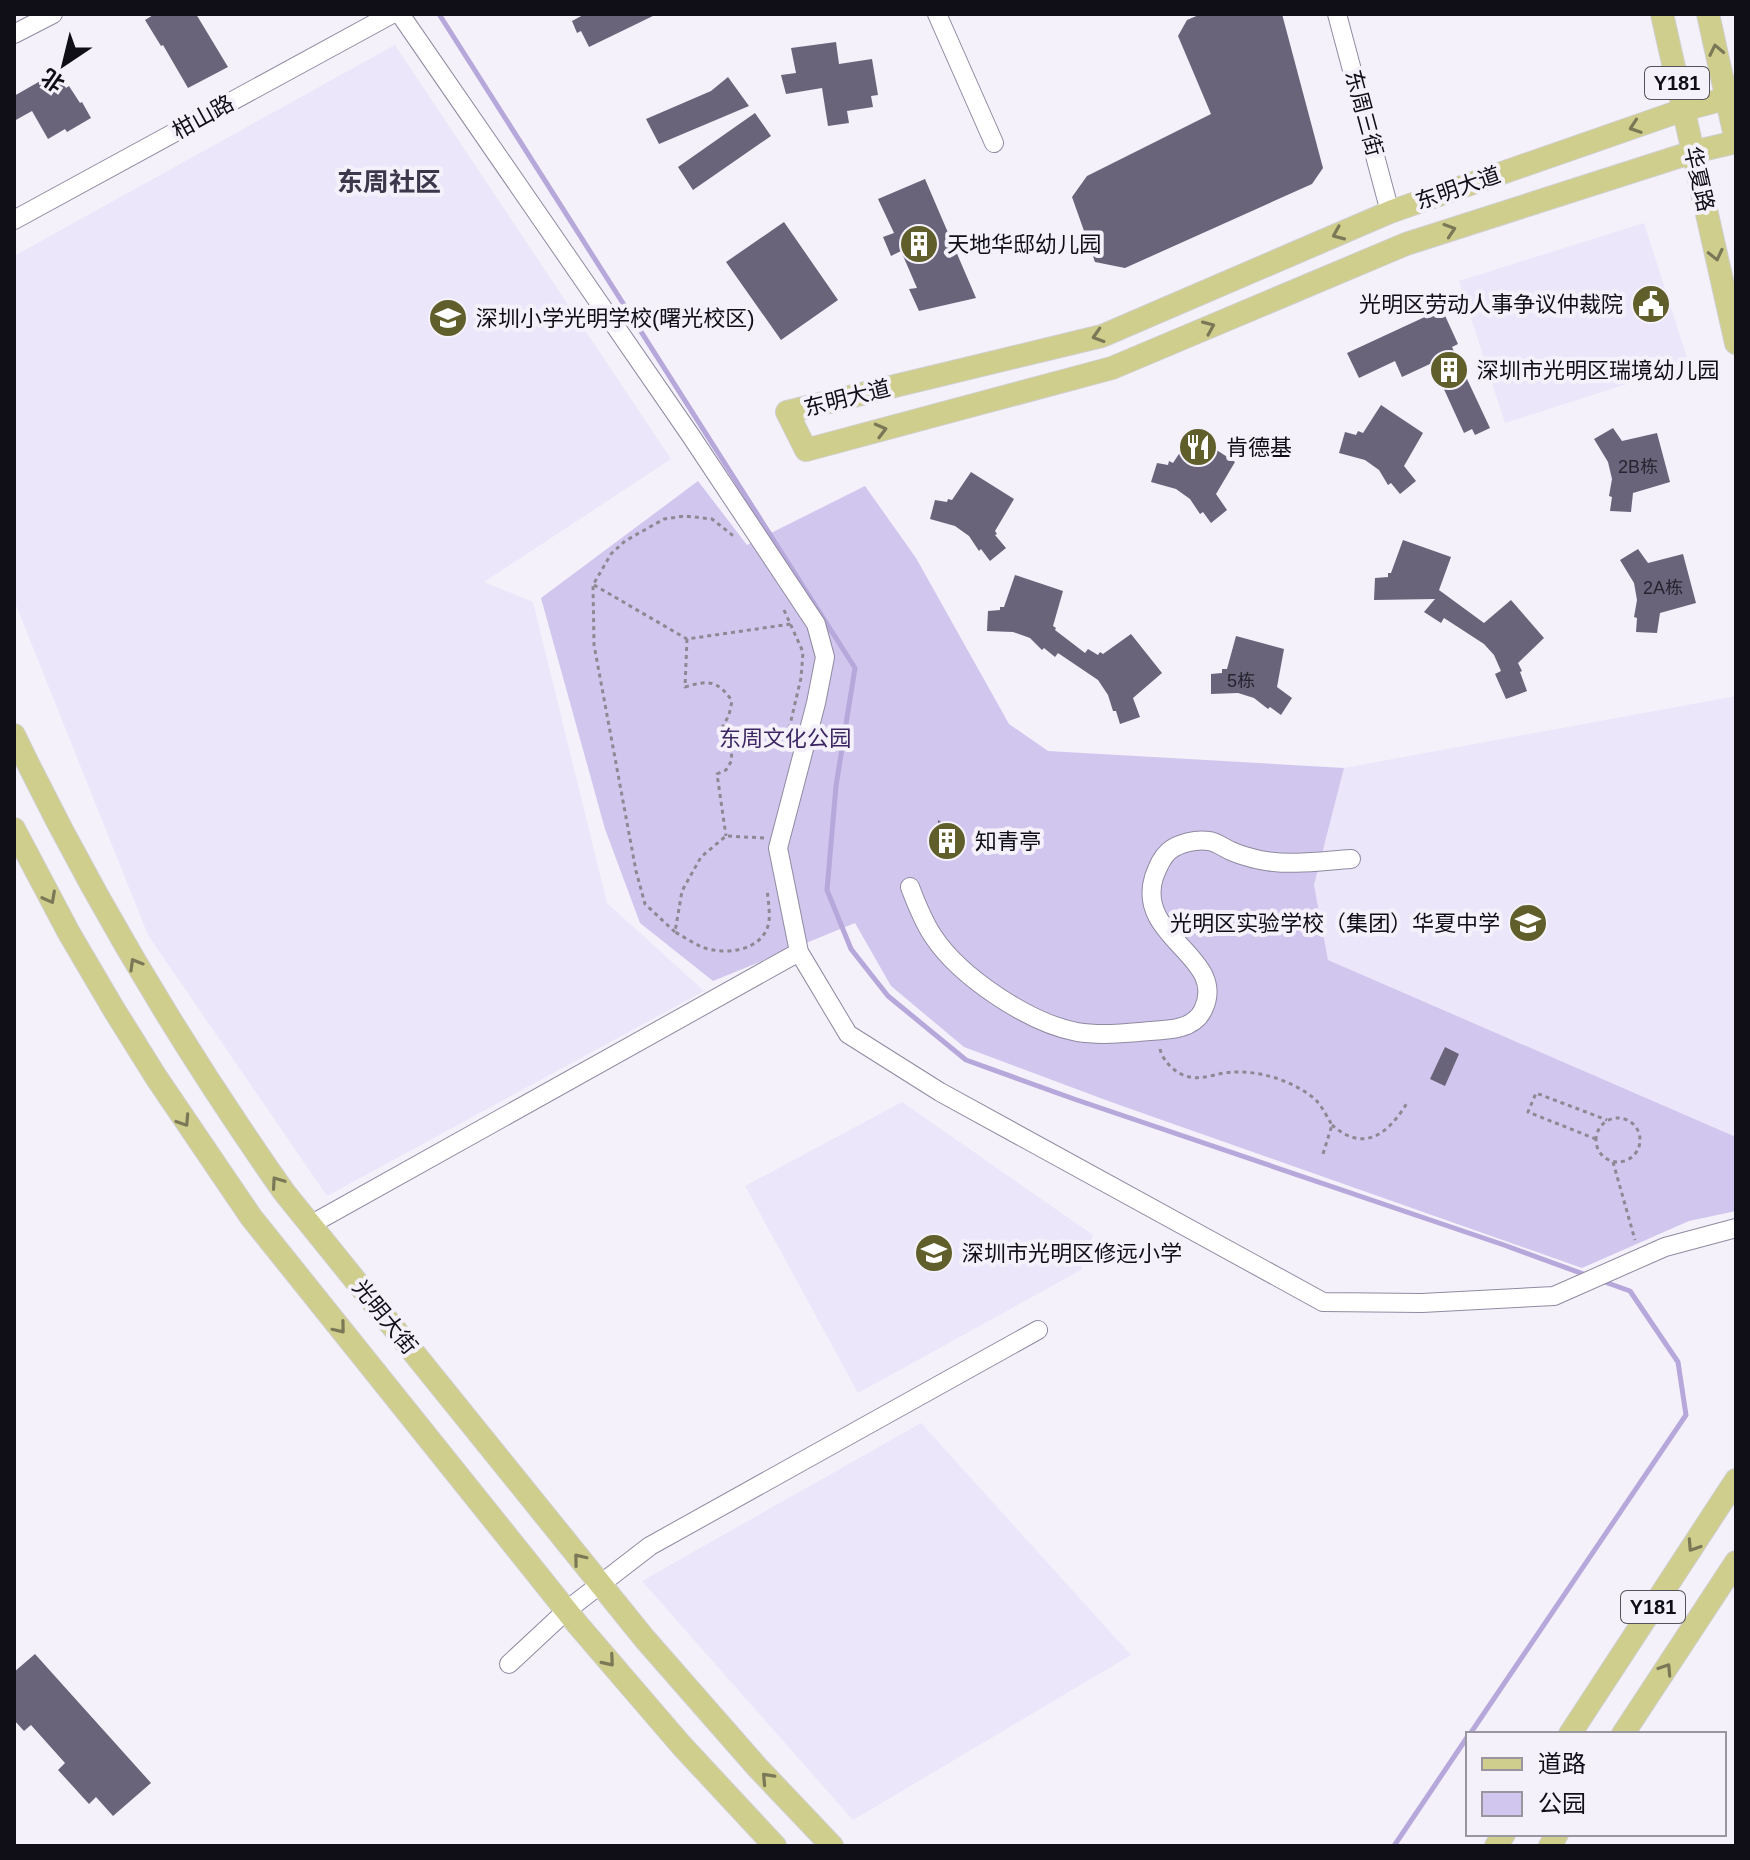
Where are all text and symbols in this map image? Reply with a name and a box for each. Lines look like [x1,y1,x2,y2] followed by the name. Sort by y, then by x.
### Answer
[24,24,104,104] north arrow
[1708,44,1725,57] one-way arrow
[37,63,69,97] text: 北
[1341,67,1387,159] street label: 东周三街
[1645,67,1709,99] road number: Y181
[168,90,238,144] street label: 柑山路
[1628,117,1642,133] one-way arrow
[1679,144,1719,214] street label: 华夏路
[1412,162,1504,214] street label: 东明大道
[337,167,441,197] district label: 东周社区
[898,223,940,265] building icon: 天地华邸幼儿园
[1442,223,1456,239] one-way arrow
[1332,225,1346,241] one-way arrow
[947,232,1101,257] place label: 天地华邸幼儿园
[1707,248,1724,262] one-way arrow
[1630,283,1672,325] public building icon: 光明区劳动人事争议仲裁院
[1359,292,1623,317] place label: 光明区劳动人事争议仲裁院
[427,297,469,339] school or university icon: 深圳小学光明学校(曙光校区)
[476,306,755,331] place label: 深圳小学光明学校(曙光校区)
[1201,321,1215,337] one-way arrow
[1092,327,1106,343] one-way arrow
[1428,349,1470,391] building icon: 深圳市光明区瑞境幼儿园
[1477,358,1719,383] place label: 深圳市光明区瑞境幼儿园
[801,375,893,421] street label: 东明大道
[874,422,888,439] one-way arrow
[1177,426,1219,468] restaurant icon: 肯德基
[1226,435,1292,460] place label: 肯德基
[1618,457,1658,477] house number: 2B栋
[1643,578,1683,598] house number: 2A栋
[1227,671,1255,691] house number: 5栋
[719,726,851,751] park label: 东周文化公园
[926,820,968,862] building icon: 知青亭
[975,829,1041,854] place label: 知青亭
[41,890,56,904] one-way arrow
[1507,902,1549,944] school or university icon: 光明区实验学校（集团）华夏中学
[1170,911,1500,936] place label: 光明区实验学校（集团）华夏中学
[129,958,145,973] one-way arrow
[174,1112,189,1126] one-way arrow
[272,1176,287,1190] one-way arrow
[913,1232,955,1274] school or university icon: 深圳市光明区修远小学
[962,1241,1182,1266] place label: 深圳市光明区修远小学
[348,1275,422,1359] street label: 光明大街
[330,1319,345,1333] one-way arrow
[1688,1537,1703,1551] one-way arrow
[574,1554,589,1568] one-way arrow
[1621,1591,1685,1623] road number: Y181
[599,1652,614,1667] one-way arrow
[1656,1663,1671,1678] one-way arrow
[1466,1732,1726,1836] legend
[1538,1750,1586,1777] text: 道路
[763,1772,777,1787] one-way arrow
[1538,1790,1586,1817] text: 公园

